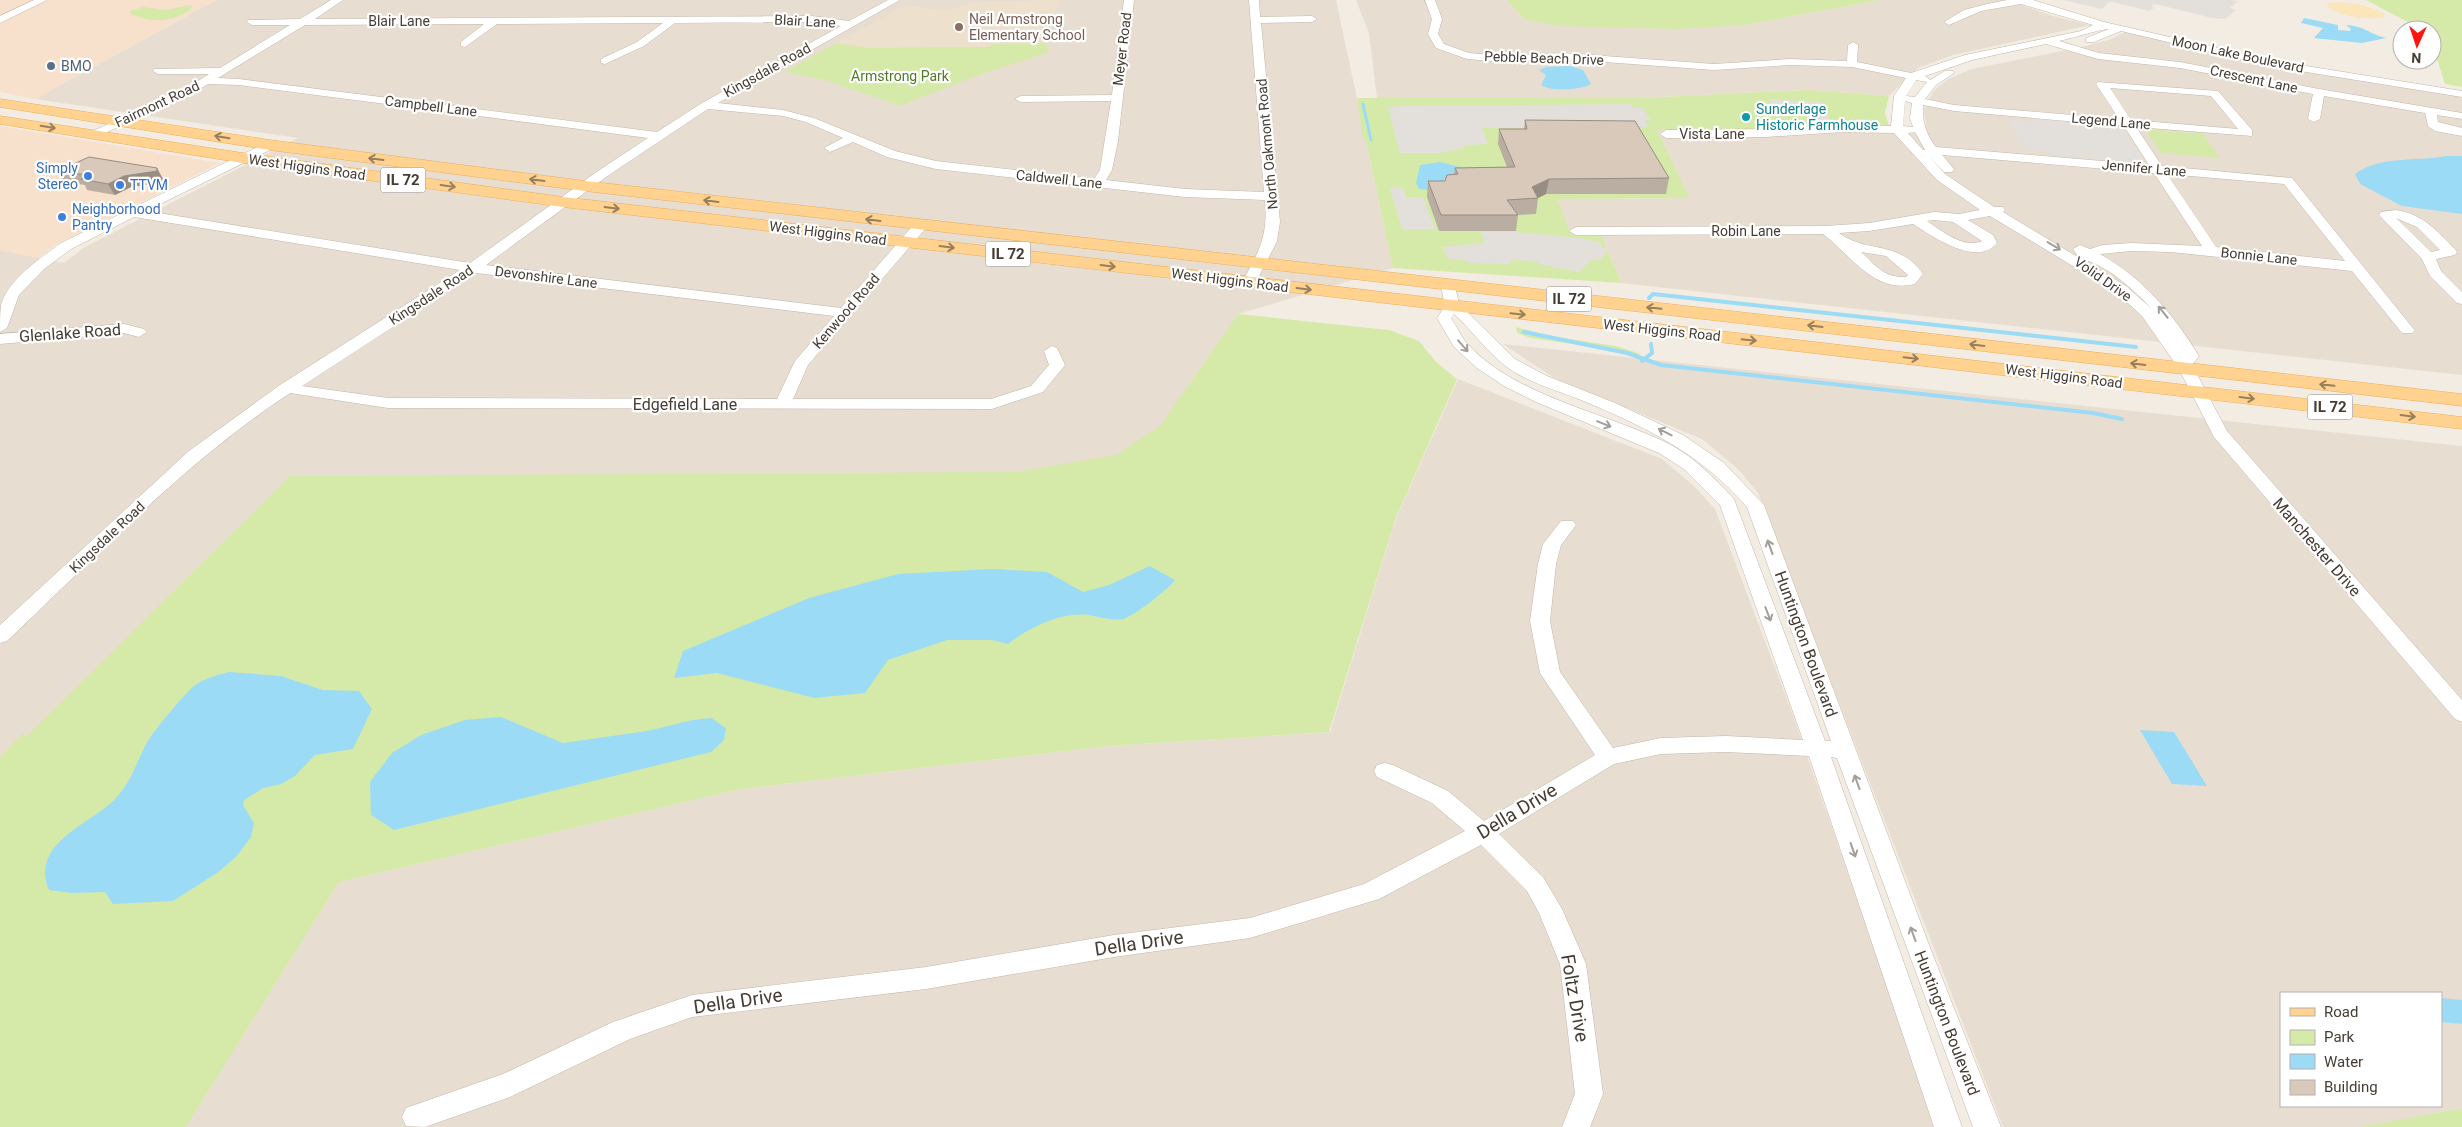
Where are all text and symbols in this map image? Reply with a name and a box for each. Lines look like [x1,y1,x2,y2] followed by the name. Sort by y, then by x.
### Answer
[774,11,836,31] street label: Blair Lane
[969,11,1085,43] place label: Neil Armstrong Elementary School
[1110,11,1134,87] street label: Meyer Road
[368,13,430,29] street label: Blair Lane
[2392,20,2442,70] north arrow
[953,21,965,33] marker: Neil Armstrong Elementary School
[2171,32,2305,76] street label: Moon Lake Boulevard
[721,40,813,100] street label: Kingsdale Road
[1484,48,1604,68] street label: Pebble Beach Drive
[2411,50,2422,66] text: N
[61,58,92,74] place label: BMO
[45,60,57,72] marker: BMO
[2209,62,2299,96] street label: Crescent Lane
[851,68,950,84] park label: Armstrong Park
[112,77,202,131] street label: Fairmont Road
[1253,78,1281,210] street label: North Oakmont Road
[384,92,478,120] street label: Campbell Lane
[1756,101,1878,133] place label: Sunderlage Historic Farmhouse
[2071,110,2151,132] street label: Legend Lane
[1740,111,1752,123] marker: Sunderlage Historic Farmhouse
[40,123,56,133] one-way arrow
[1679,126,1745,142] street label: Vista Lane
[215,132,231,142] one-way arrow
[247,151,367,183] street label: West Higgins Road
[368,153,384,163] one-way arrow
[2101,156,2187,180] street label: Jennifer Lane
[36,160,78,192] place label: Simply Stereo
[1015,167,1103,191] street label: Caldwell Lane
[380,168,426,192] road number: IL 72
[82,170,94,182] marker: Simply Stereo
[529,175,545,185] one-way arrow
[130,177,168,193] place label: TTVM
[114,179,126,191] marker: TTVM
[439,181,455,191] one-way arrow
[703,196,719,206] one-way arrow
[72,201,161,233] place label: Neighborhood Pantry
[603,203,619,213] one-way arrow
[56,211,68,223] marker: Neighborhood Pantry
[865,215,881,225] one-way arrow
[768,218,888,248] street label: West Higgins Road
[1711,223,1781,239] street label: Robin Lane
[938,242,954,252] one-way arrow
[986,242,1030,266] road number: IL 72
[2046,242,2060,252] one-way arrow
[2220,244,2298,268] street label: Bonnie Lane
[2071,253,2135,305] street label: Volid Drive
[1100,261,1116,271] one-way arrow
[386,262,476,328] street label: Kingsdale Road
[494,263,598,291] street label: Devonshire Lane
[1170,265,1290,295] street label: West Higgins Road
[809,270,883,352] street label: Kenwood Road
[1296,284,1312,294] one-way arrow
[1546,286,1592,312] road number: IL 72
[1646,303,1662,313] one-way arrow
[2158,305,2168,319] one-way arrow
[1510,309,1526,319] one-way arrow
[1602,316,1722,344] street label: West Higgins Road
[19,320,121,346] street label: Glenlake Road
[1808,321,1824,331] one-way arrow
[1741,335,1757,345] one-way arrow
[1458,339,1469,352] one-way arrow
[1969,340,1985,350] one-way arrow
[1902,353,1918,363] one-way arrow
[2130,359,2146,369] one-way arrow
[2004,361,2124,391] street label: West Higgins Road
[2319,380,2335,390] one-way arrow
[2239,393,2255,403] one-way arrow
[2308,394,2352,420] road number: IL 72
[633,395,737,414] street label: Edgefield Lane
[2400,411,2416,421] one-way arrow
[1596,419,1611,429] one-way arrow
[1657,427,1672,437] one-way arrow
[2269,494,2365,600] street label: Manchester Drive
[66,498,148,576] street label: Kingsdale Road
[1765,540,1774,556] one-way arrow
[1771,568,1841,720] street label: Huntington Boulevard
[1764,607,1773,622] one-way arrow
[1852,775,1861,790] one-way arrow
[1473,778,1561,844] street label: Della Drive
[1848,841,1858,857] one-way arrow
[1093,925,1185,961] street label: Della Drive
[1908,927,1917,943] one-way arrow
[1911,948,1983,1098] street label: Huntington Boulevard
[1556,952,1594,1044] street label: Foltz Drive
[692,983,784,1019] street label: Della Drive
[2280,992,2442,1107] legend
[2324,1003,2358,1021] text: Road
[2324,1028,2355,1046] text: Park
[2324,1053,2363,1071] text: Water
[2324,1078,2378,1096] text: Building

